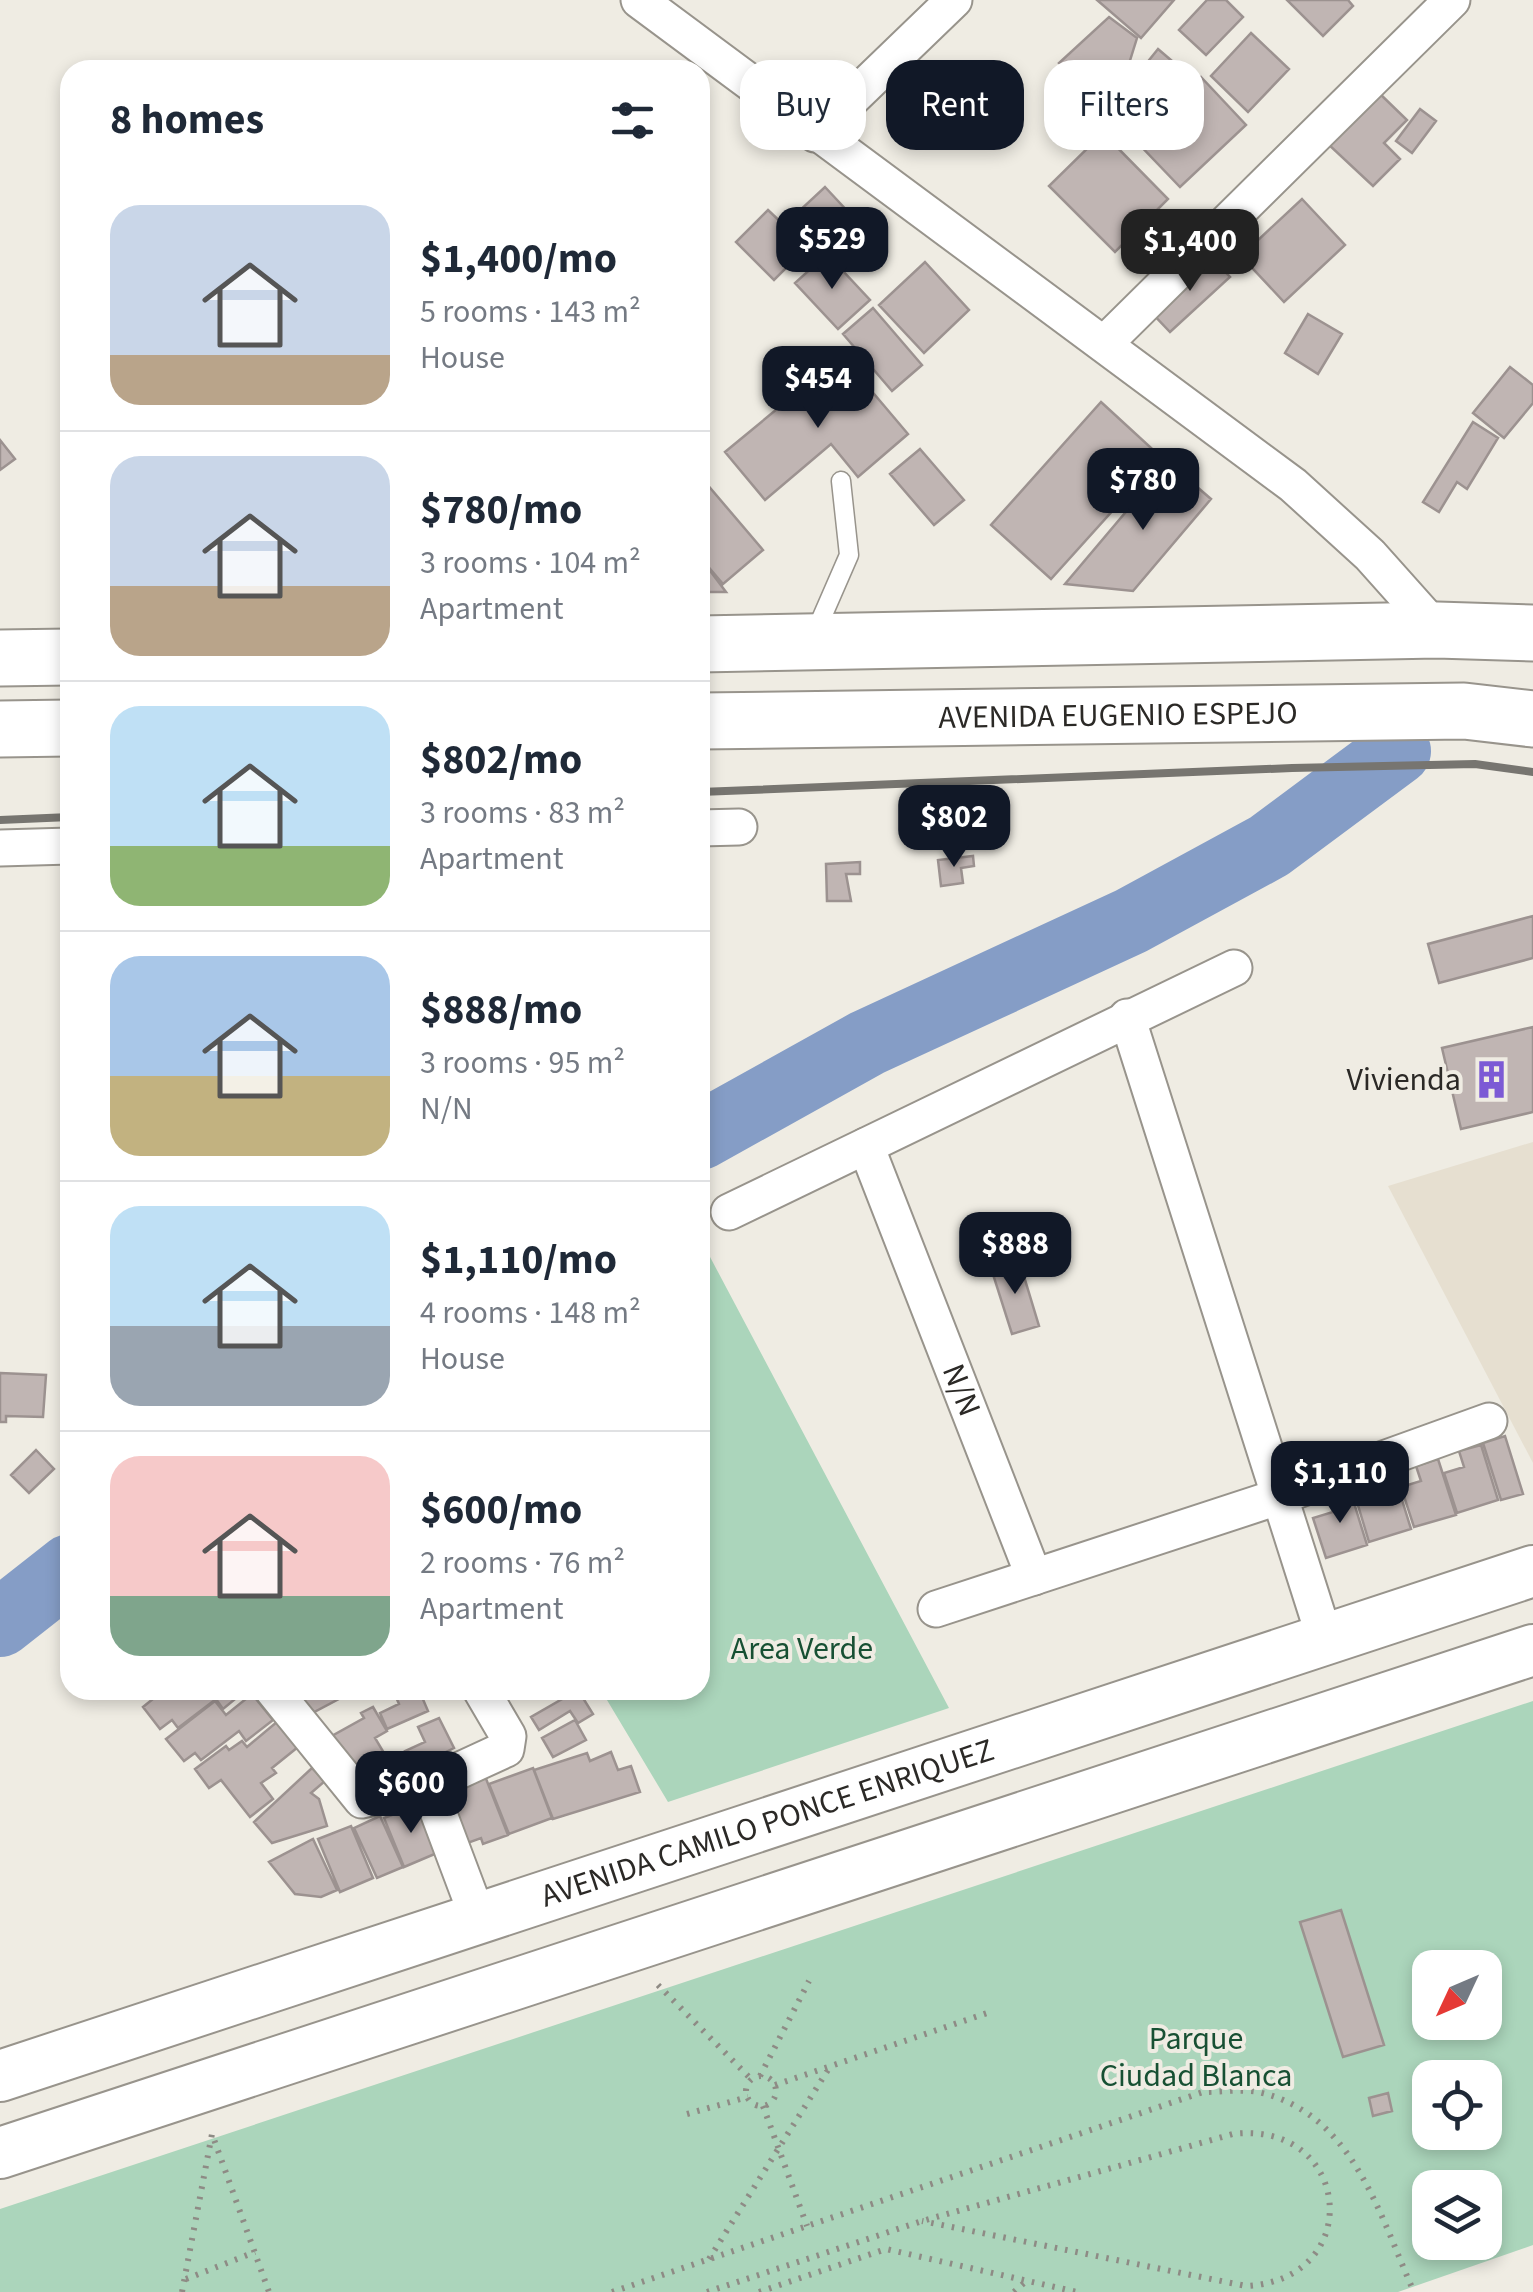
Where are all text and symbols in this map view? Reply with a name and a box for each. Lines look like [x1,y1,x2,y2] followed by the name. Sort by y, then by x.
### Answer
[740,60,866,150] chip: Buy
[886,60,1024,150] chip: Rent
[1044,60,1204,150] chip: Filters
[110,90,264,150] text: 8 homes
[605,93,660,148] icon: filters
[773,207,891,292] pin: $529
[1109,209,1271,294] pin: $1,400
[798,216,866,262] text: $529
[1143,218,1237,264] text: $1,400
[420,229,617,289] text: $1,400/mo
[190,245,310,365] icon: home
[420,289,641,335] text: 5 rooms · 143 m²
[420,335,505,381] text: House
[759,346,877,431] pin: $454
[784,355,852,401] text: $454
[1084,448,1202,533] pin: $780
[1109,457,1177,503] text: $780
[420,480,582,540] text: $780/mo
[190,496,310,616] icon: home
[420,540,641,586] text: 3 rooms · 104 m²
[420,586,563,632] text: Apartment
[938,690,1298,741] street label: AVENIDA EUGENIO ESPEJO
[420,730,582,790] text: $802/mo
[190,746,310,866] icon: home
[895,785,1013,870] pin: $802
[420,790,625,836] text: 3 rooms · 83 m²
[920,794,988,840] text: $802
[420,836,563,882] text: Apartment
[420,980,582,1040] text: $888/mo
[190,996,310,1116] icon: home
[420,1040,625,1086] text: 3 rooms · 95 m²
[1347,1057,1461,1103] place label: Vivienda
[1470,1059,1512,1101] building icon: Vivienda
[420,1086,473,1132] text: N/N
[956,1212,1074,1297] pin: $888
[981,1221,1049,1267] text: $888
[420,1230,617,1290] text: $1,110/mo
[190,1246,310,1366] icon: home
[420,1290,641,1336] text: 4 rooms · 148 m²
[420,1336,505,1382] text: House
[930,1357,992,1423] street label: N/N
[1259,1441,1421,1526] pin: $1,110
[1293,1450,1387,1496] text: $1,110
[420,1480,582,1540] text: $600/mo
[190,1496,310,1616] icon: home
[420,1540,625,1586] text: 2 rooms · 76 m²
[420,1586,563,1632] text: Apartment
[731,1626,873,1672] park label: Area Verde
[535,1727,1000,1919] street label: AVENIDA CAMILO PONCE ENRIQUEZ
[352,1751,470,1836] pin: $600
[377,1760,445,1806] text: $600
[1412,1950,1502,2040] north arrow
[1412,1950,1502,2260] map controls
[1100,2016,1292,2099] park label: Parque Ciudad Blanca
[1412,2060,1502,2150] button: locate
[1412,2170,1502,2260] button: layers

